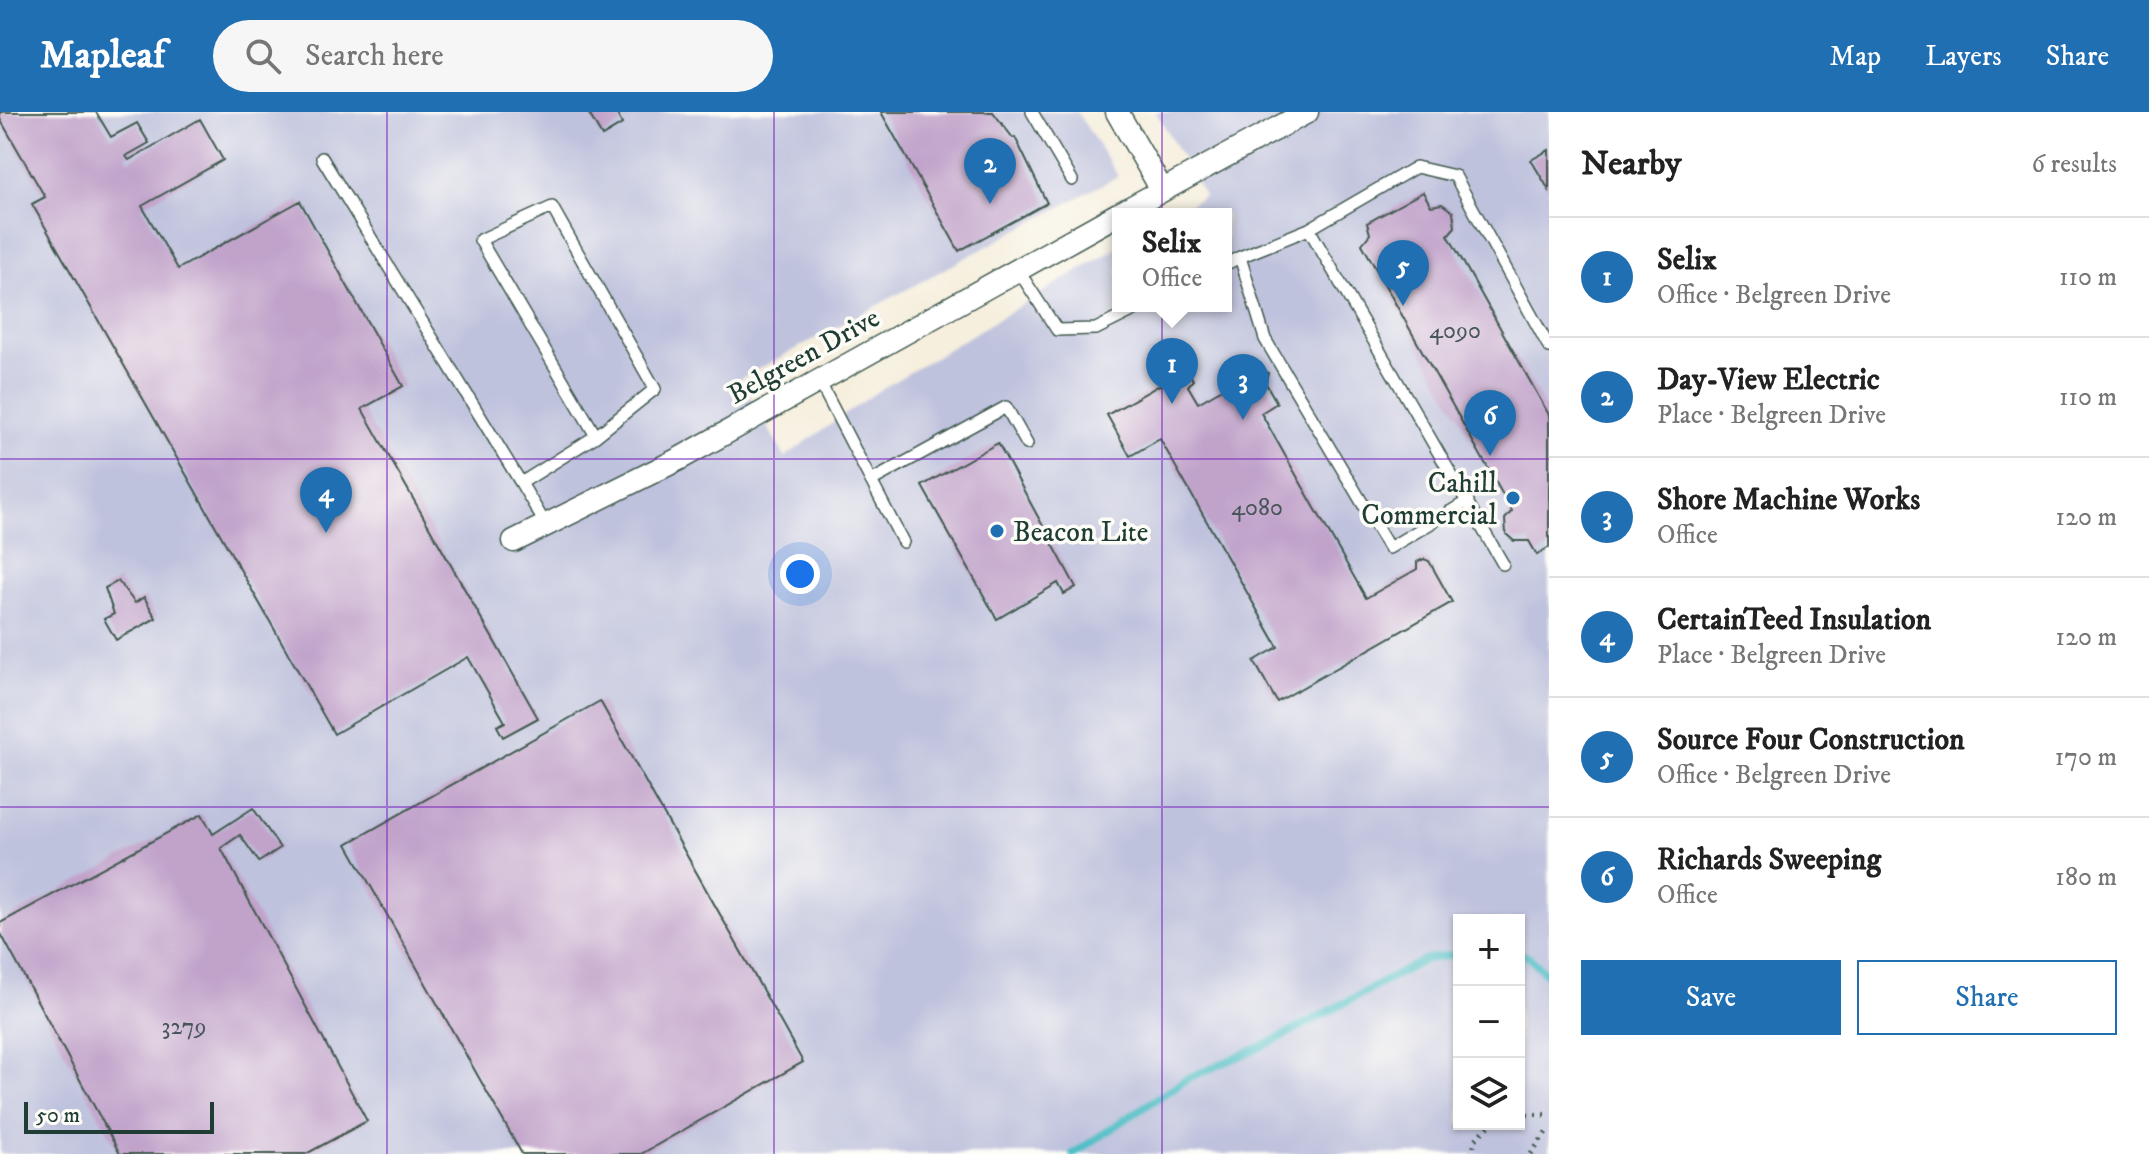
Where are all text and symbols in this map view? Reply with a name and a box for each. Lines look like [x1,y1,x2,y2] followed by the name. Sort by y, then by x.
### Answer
[213,20,773,92] search box
[40,32,165,80] text: Mapleaf
[241,34,285,78] icon: search
[305,38,444,75] text: Search here
[1830,39,1881,74] text: Map
[1925,39,2002,74] text: Layers
[2046,39,2109,74] text: Share
[964,138,1016,204] pin: 2
[1581,143,1682,185] text: Nearby
[2031,148,2117,181] text: 6 results
[1112,208,1232,312] popup
[1142,225,1201,262] text: Selix
[1377,240,1429,306] pin: 5
[1657,242,1717,279] text: Selix
[1602,261,1612,294] text: 1
[2059,261,2117,294] text: 110 m
[1142,262,1202,295] text: Office
[1657,279,1891,312] text: Office · Belgreen Drive
[722,300,886,412] street label: Belgreen Drive
[1429,316,1481,346] house number: 4090
[1146,338,1198,404] pin: 1
[1217,354,1269,420] pin: 3
[1657,362,1880,399] text: Day-View Electric
[1601,381,1613,414] text: 2
[2059,381,2117,414] text: 110 m
[1464,390,1516,456] pin: 6
[1657,399,1886,432] text: Place · Belgreen Drive
[1361,466,1498,533] place label: Cahill Commercial
[300,467,352,533] pin: 4
[1657,482,1920,519] text: Shore Machine Works
[1504,489,1522,507] marker: Cahill Commercial
[1231,493,1283,523] house number: 4080
[1602,501,1612,534] text: 3
[2056,501,2117,534] text: 120 m
[1013,515,1148,550] place label: Beacon Lite
[1657,519,1718,552] text: Office
[988,522,1006,540] marker: Beacon Lite
[780,554,820,594] your location
[1657,602,1931,639] text: CertainTeed Insulation
[1600,621,1614,654] text: 4
[2056,621,2117,654] text: 120 m
[1657,639,1886,672] text: Place · Belgreen Drive
[1657,722,1965,759] text: Source Four Construction
[1601,741,1613,774] text: 5
[2055,741,2117,774] text: 170 m
[1657,759,1891,792] text: Office · Belgreen Drive
[1657,842,1881,879] text: Richards Sweeping
[1600,861,1614,894] text: 6
[2055,861,2117,894] text: 180 m
[1657,879,1718,912] text: Office
[1453,914,1525,1130] map controls
[1453,914,1525,986] button: +
[1581,960,1841,1035] button: Save
[1857,960,2117,1035] button: Share
[1453,986,1525,1058] button: −
[162,1012,206,1042] house number: 3279
[1453,1058,1525,1130] button: layers
[24,1098,214,1134] scale bar
[36,1102,80,1129] text: 50 m

